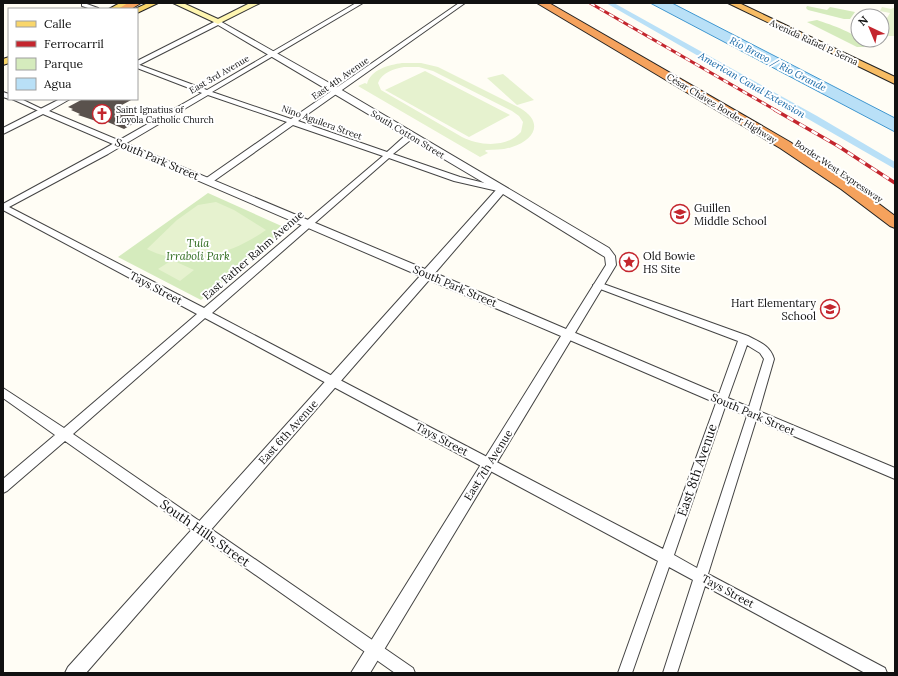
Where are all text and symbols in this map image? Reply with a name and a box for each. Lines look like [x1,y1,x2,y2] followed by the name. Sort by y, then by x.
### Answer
[8,8,138,100] legend
[850,8,890,48] north arrow
[855,12,871,29] text: N
[44,16,72,31] text: Calle
[767,16,860,67] street label: Avenida Rafael P. Serna
[727,34,829,94] water label: Río Bravo / Rio Grande
[44,36,104,51] text: Ferrocarril
[695,49,808,121] water label: American Canal Extension
[187,52,251,96] street label: East 3rd Avenue
[309,54,371,102] street label: East 4th Avenue
[44,56,84,71] text: Parque
[665,71,779,145] street label: César Chávez Border Highway
[43,76,72,91] text: Agua
[280,102,364,142] street label: Nino Aguilera Street
[91,103,113,125] church icon: Saint Ignatius of Loyola Catholic Church
[116,104,215,125] place label: Saint Ignatius of Loyola Catholic Church
[369,108,447,161] street label: South Cotton Street
[113,135,202,183] street label: South Park Street
[793,137,885,205] street label: Border West Expressway
[694,201,767,228] place label: Guillen Middle School
[669,203,691,225] school or university icon: Guillen Middle School
[199,207,307,303] street label: East Father Rahm Avenue
[166,236,230,263] park label: Tula Irraboli Park
[643,249,695,276] place label: Old Bowie HS Site
[618,251,640,273] place icon: Old Bowie HS Site
[411,262,500,310] street label: South Park Street
[127,268,185,308] street label: Tays Street
[731,296,816,323] place label: Hart Elementary School
[819,298,841,320] school or university icon: Hart Elementary School
[709,390,798,438] street label: South Park Street
[255,397,321,467] street label: East 6th Avenue
[413,419,471,459] street label: Tays Street
[673,421,721,519] street label: East 8th Avenue
[461,427,515,503] street label: East 7th Avenue
[157,496,253,570] street label: South Hills Street
[699,571,757,611] street label: Tays Street

